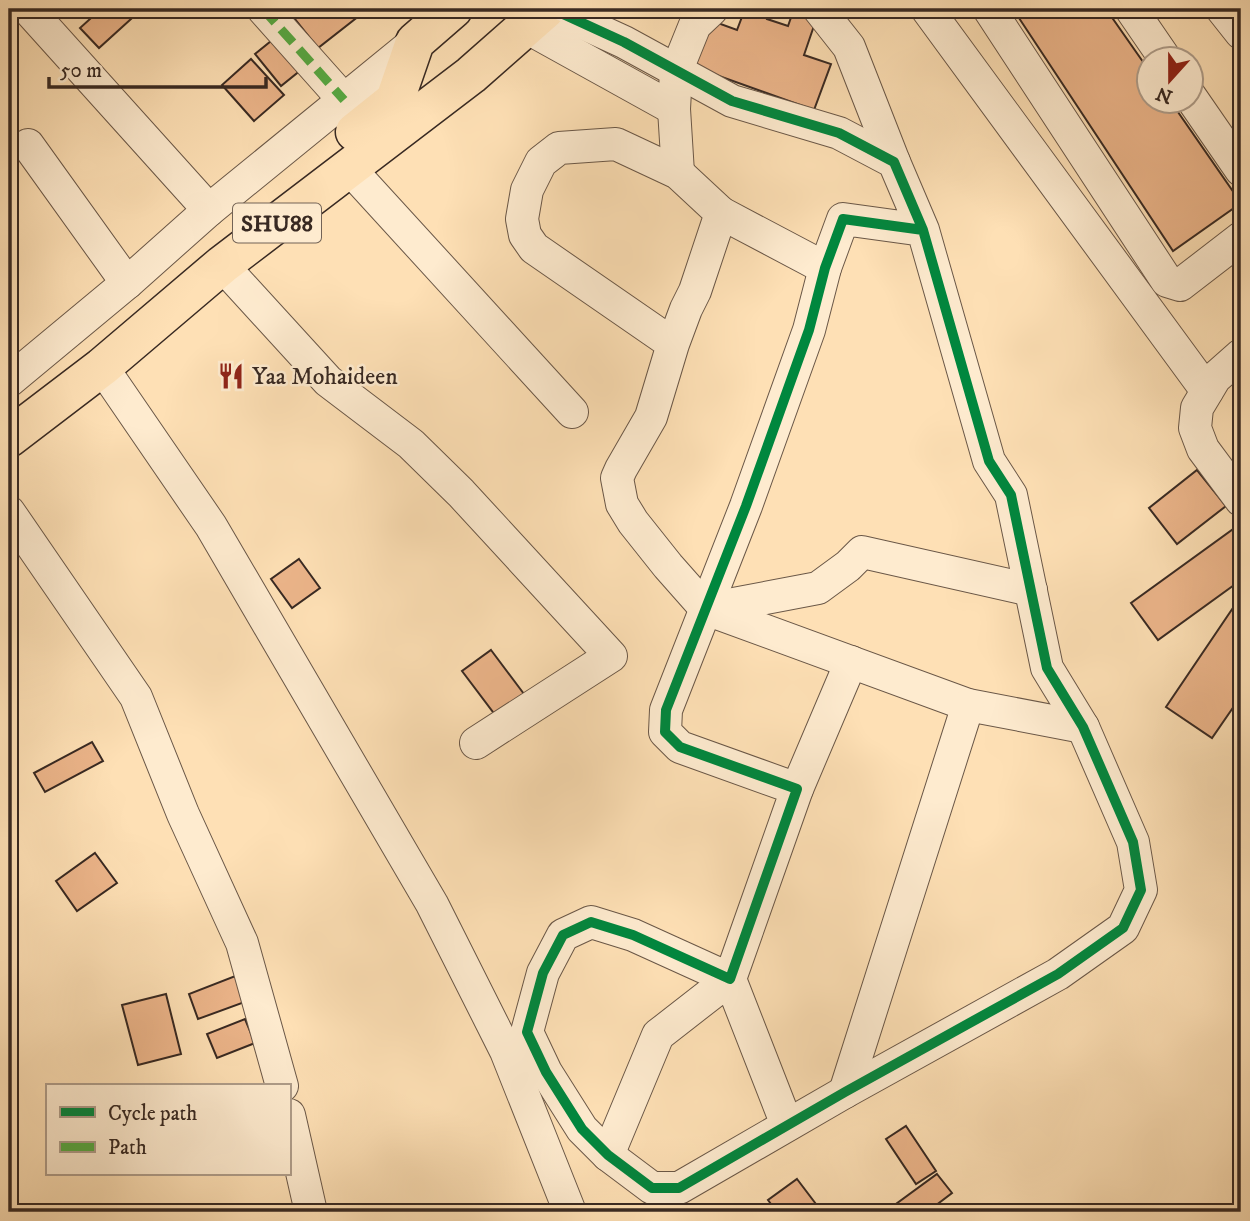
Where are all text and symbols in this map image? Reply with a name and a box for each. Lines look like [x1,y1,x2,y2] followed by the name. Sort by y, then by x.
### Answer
[49,46,266,90] scale bar
[1134,46,1204,116] north arrow
[60,58,102,84] text: 50 m
[1153,81,1176,108] text: N
[233,204,321,243] road number: SHU88
[216,361,246,391] restaurant icon: Yaa Mohaideen
[252,362,398,392] place label: Yaa Mohaideen
[46,1084,290,1176] legend
[108,1101,197,1127] text: Cycle path
[108,1135,147,1161] text: Path

